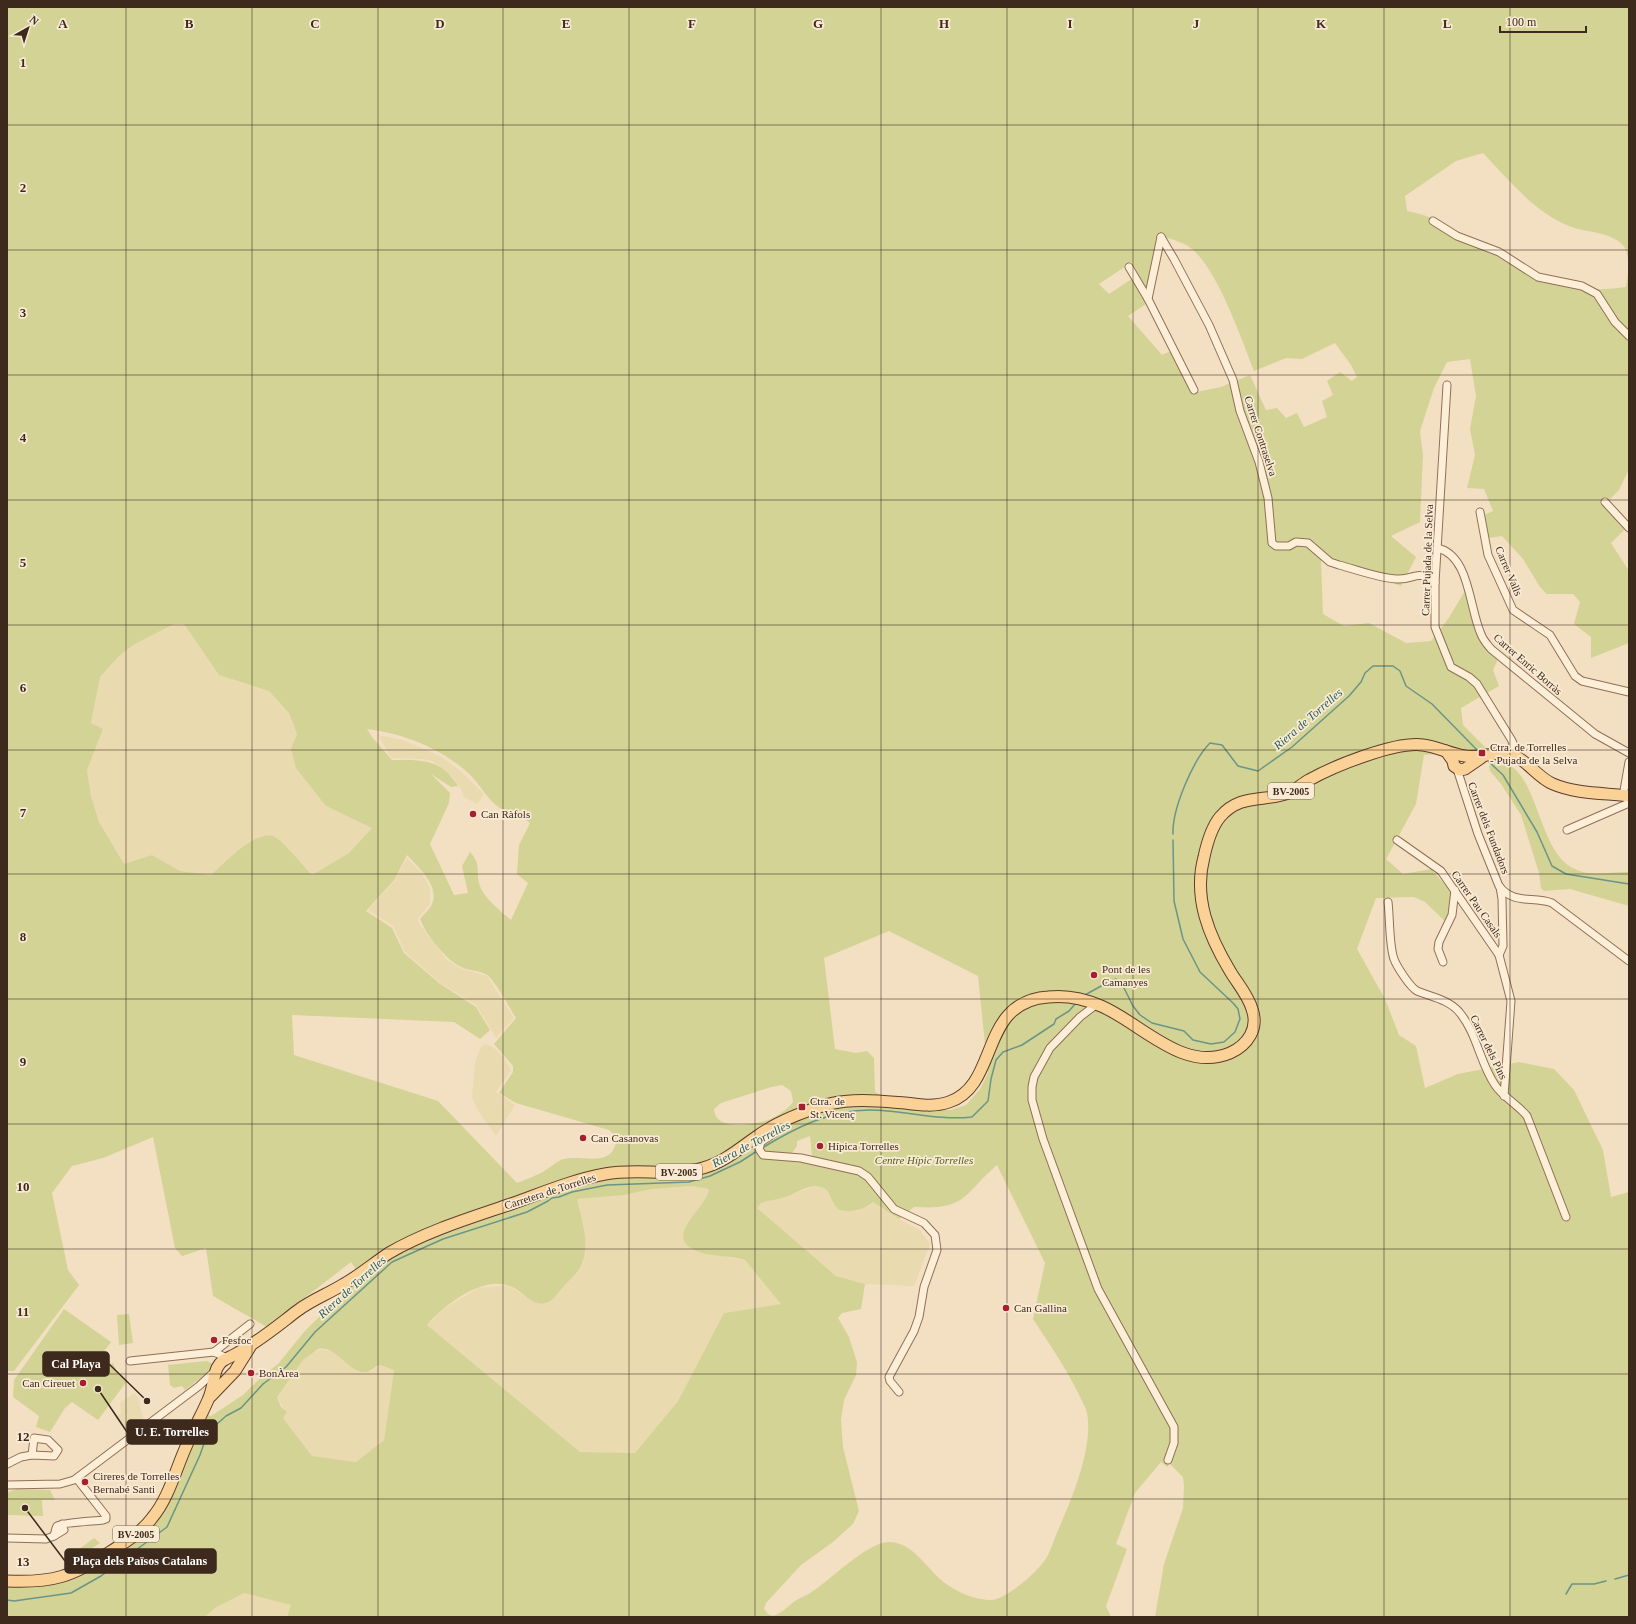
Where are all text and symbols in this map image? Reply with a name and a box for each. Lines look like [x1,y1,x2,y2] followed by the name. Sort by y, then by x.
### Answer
[8,8,48,48] north arrow
[1500,8,1586,34] scale bar
[27,13,41,27] text: N
[1506,15,1537,29] text: 100 m
[58,16,68,31] text: A
[185,16,194,31] text: B
[310,16,320,31] text: C
[435,16,445,31] text: D
[562,16,570,31] text: E
[688,16,696,31] text: F
[813,16,823,31] text: G
[939,16,949,31] text: H
[1067,16,1073,31] text: I
[1193,16,1200,31] text: J
[1316,16,1327,31] text: K
[1443,16,1452,31] text: L
[20,55,26,70] text: 1
[20,180,26,195] text: 2
[20,305,27,320] text: 3
[1242,394,1280,478] street label: Carrer Contraselva
[20,430,27,445] text: 4
[1419,504,1435,616] street label: Carrer Pujada de la Selva
[1493,544,1525,598] street label: Carrer Valls
[20,555,27,570] text: 5
[1491,631,1565,697] street label: Carrer Enric Borràs
[20,680,27,695] text: 6
[1270,685,1345,753] water label: Riera de Torrelles
[1490,741,1577,766] place label: Ctra. de Torrelles - Pujada de la Selva
[1477,748,1487,758] marker: Ctra. de Torrelles - Pujada de la Selva
[1466,780,1512,876] street label: Carrer dels Fundadors
[1268,783,1314,799] road number: BV-2005
[20,805,27,820] text: 7
[481,808,530,820] place label: Can Ràfols
[468,809,478,819] marker: Can Ràfols
[1449,868,1505,940] street label: Carrer Pau Casals
[20,929,27,944] text: 8
[1102,963,1150,988] place label: Pont de les Camanyes
[1089,970,1099,980] marker: Pont de les Camanyes
[1468,1013,1510,1081] street label: Carrer dels Pins
[20,1054,27,1069] text: 9
[810,1095,855,1120] place label: Ctra. de St. Vicenç
[797,1102,807,1112] marker: Ctra. de St. Vicenç
[709,1117,793,1171] water label: Riera de Torrelles
[591,1132,659,1144] place label: Can Casanovas
[578,1133,588,1143] marker: Can Casanovas
[828,1140,899,1152] place label: Hípica Torrelles
[815,1141,825,1151] marker: Hípica Torrelles
[875,1154,973,1166] park label: Centre Hípic Torrelles
[656,1164,702,1180] road number: BV-2005
[503,1171,597,1211] street label: Carretera de Torrelles
[17,1179,30,1194] text: 10
[314,1253,389,1322] water label: Riera de Torrelles
[1014,1302,1067,1314] place label: Can Gallina
[1001,1303,1011,1313] marker: Can Gallina
[17,1304,29,1319] text: 11
[222,1334,251,1346] place label: Fesfoc
[209,1335,219,1345] marker: Fesfoc
[43,1352,109,1376] callout: Cal Playa
[51,1357,101,1371] text: Cal Playa
[259,1367,299,1379] place label: BonÀrea
[246,1368,256,1378] marker: BonÀrea
[22,1377,75,1389] place label: Can Cireuet
[78,1378,88,1388] marker: Can Cireuet
[127,1420,217,1444] callout: U. E. Torrelles
[135,1425,209,1439] text: U. E. Torrelles
[17,1429,30,1444] text: 12
[93,1470,179,1495] place label: Cireres de Torrelles Bernabé Santi
[80,1477,90,1487] marker: Cireres de Torrelles Bernabé Santi
[113,1526,159,1542] road number: BV-2005
[65,1549,216,1573] callout: Plaça dels Països Catalans
[17,1554,30,1569] text: 13
[73,1554,207,1568] text: Plaça dels Països Catalans

